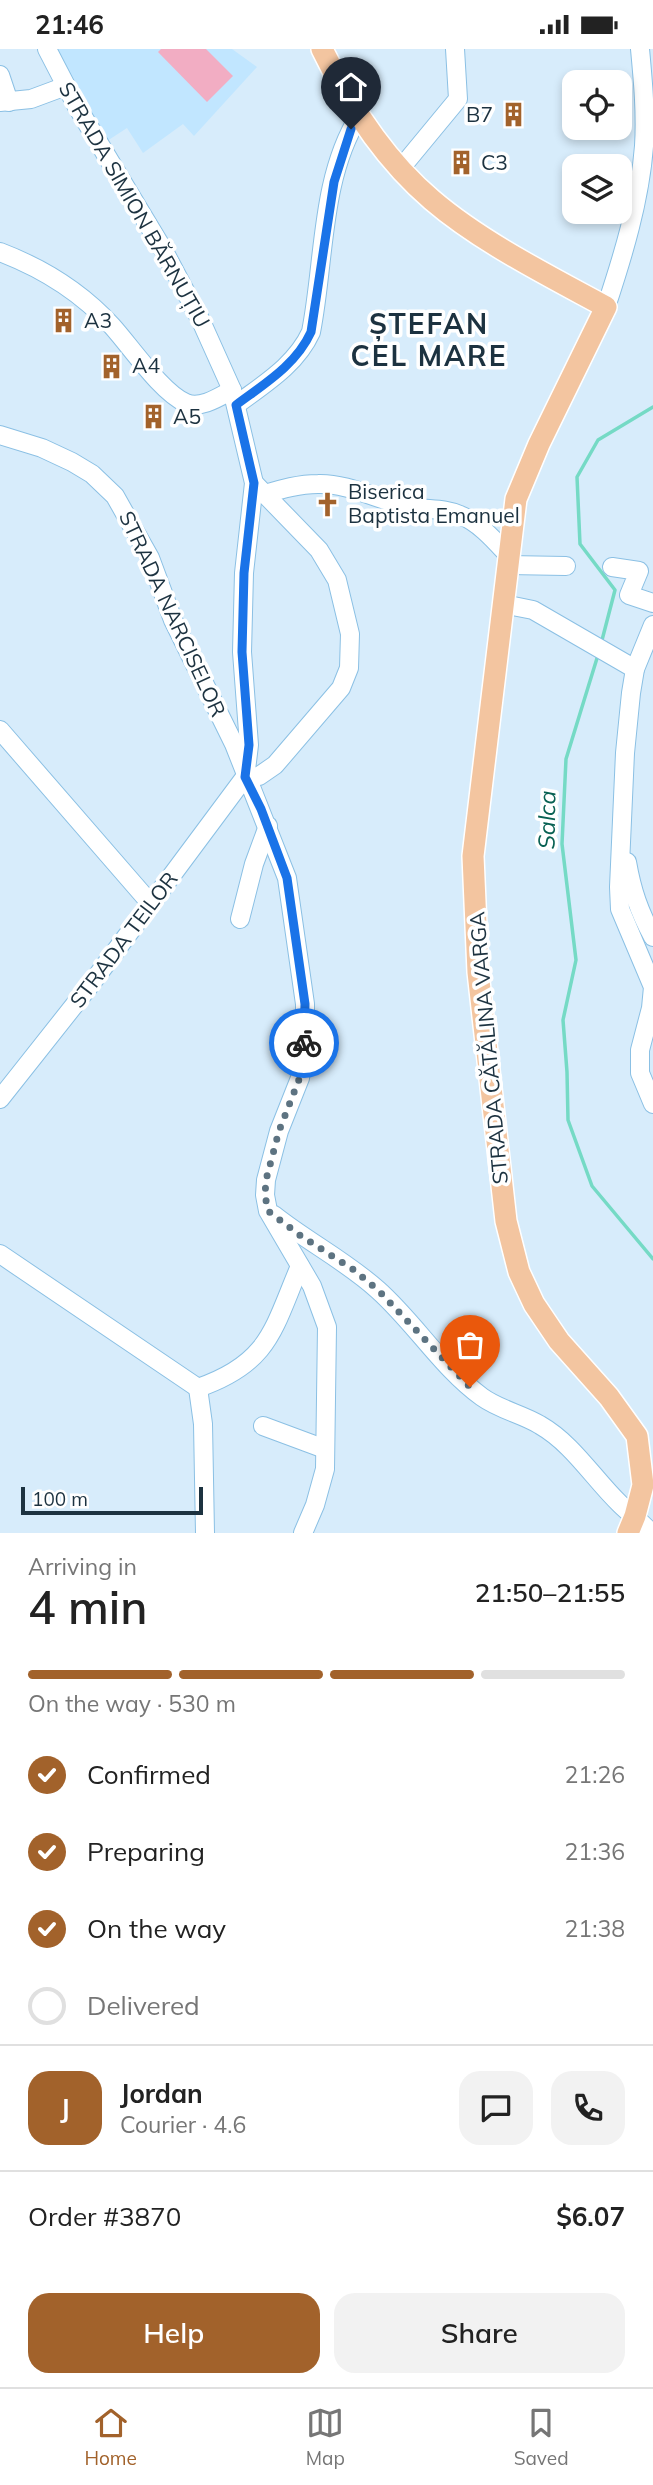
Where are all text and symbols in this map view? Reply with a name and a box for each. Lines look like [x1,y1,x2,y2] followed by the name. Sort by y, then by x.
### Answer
[35,8,104,41] text: 21:46
[321,57,381,129] pin
[332,68,370,106] icon: home
[562,70,632,224] map controls
[562,70,632,140] button: locate
[52,77,216,333] street label: STRADA SIMION BĂRNUȚIU
[466,101,493,127] place label: B7
[499,101,527,129] building icon: B7
[447,149,475,177] building icon: C3
[481,149,508,175] place label: C3
[562,154,632,224] button: layers
[351,306,507,373] district label: ȘTEFAN CEL MARE
[50,307,78,335] building icon: A3
[84,307,112,333] place label: A3
[98,352,126,380] building icon: A4
[132,352,160,378] place label: A4
[139,403,167,431] building icon: A5
[173,403,201,429] place label: A5
[348,478,520,528] place label: Biserica Baptista Emanuel
[314,490,342,518] church icon: Biserica Baptista Emanuel
[114,507,232,720] street label: STRADA NARCISELOR
[531,790,562,850] water label: Salca
[64,866,183,1012] street label: STRADA TEILOR
[463,910,513,1185] street label: STRADA CĂTĂLINA VARGA
[269,1008,339,1078] courier
[285,1024,323,1062] icon: bike
[440,1315,500,1387] pin
[451,1326,489,1364] icon: bag
[21,1484,203,1516] scale bar
[32,1487,88,1511] text: 100 m
[28,1552,137,1581] text: Arriving in
[475,1576,625,1609] text: 21:50–21:55
[28,1578,147,1636] text: 4 min
[28,1689,236,1718] text: On the way · 530 m
[28,1756,66,1794] icon: check
[87,1758,211,1791] text: Confirmed
[565,1760,625,1789] text: 21:26
[28,1833,66,1871] icon: check
[87,1835,205,1868] text: Preparing
[565,1837,625,1866] text: 21:36
[28,1910,66,1948] icon: check
[87,1912,226,1945] text: On the way
[565,1914,625,1943] text: 21:38
[87,1989,200,2022] text: Delivered
[459,2071,533,2145] button: chat
[551,2071,625,2145] button: phone
[120,2077,203,2110] text: Jordan
[60,2092,70,2125] text: J
[120,2110,246,2139] text: Courier · 4.6
[28,2200,181,2233] text: Order #3870
[556,2200,625,2233] text: $6.07
[28,2293,320,2373] button: Help
[334,2293,625,2373] button: Share
[84,2404,137,2470] tab: Home
[306,2404,345,2470] tab: Map
[514,2404,569,2470] tab: Saved

